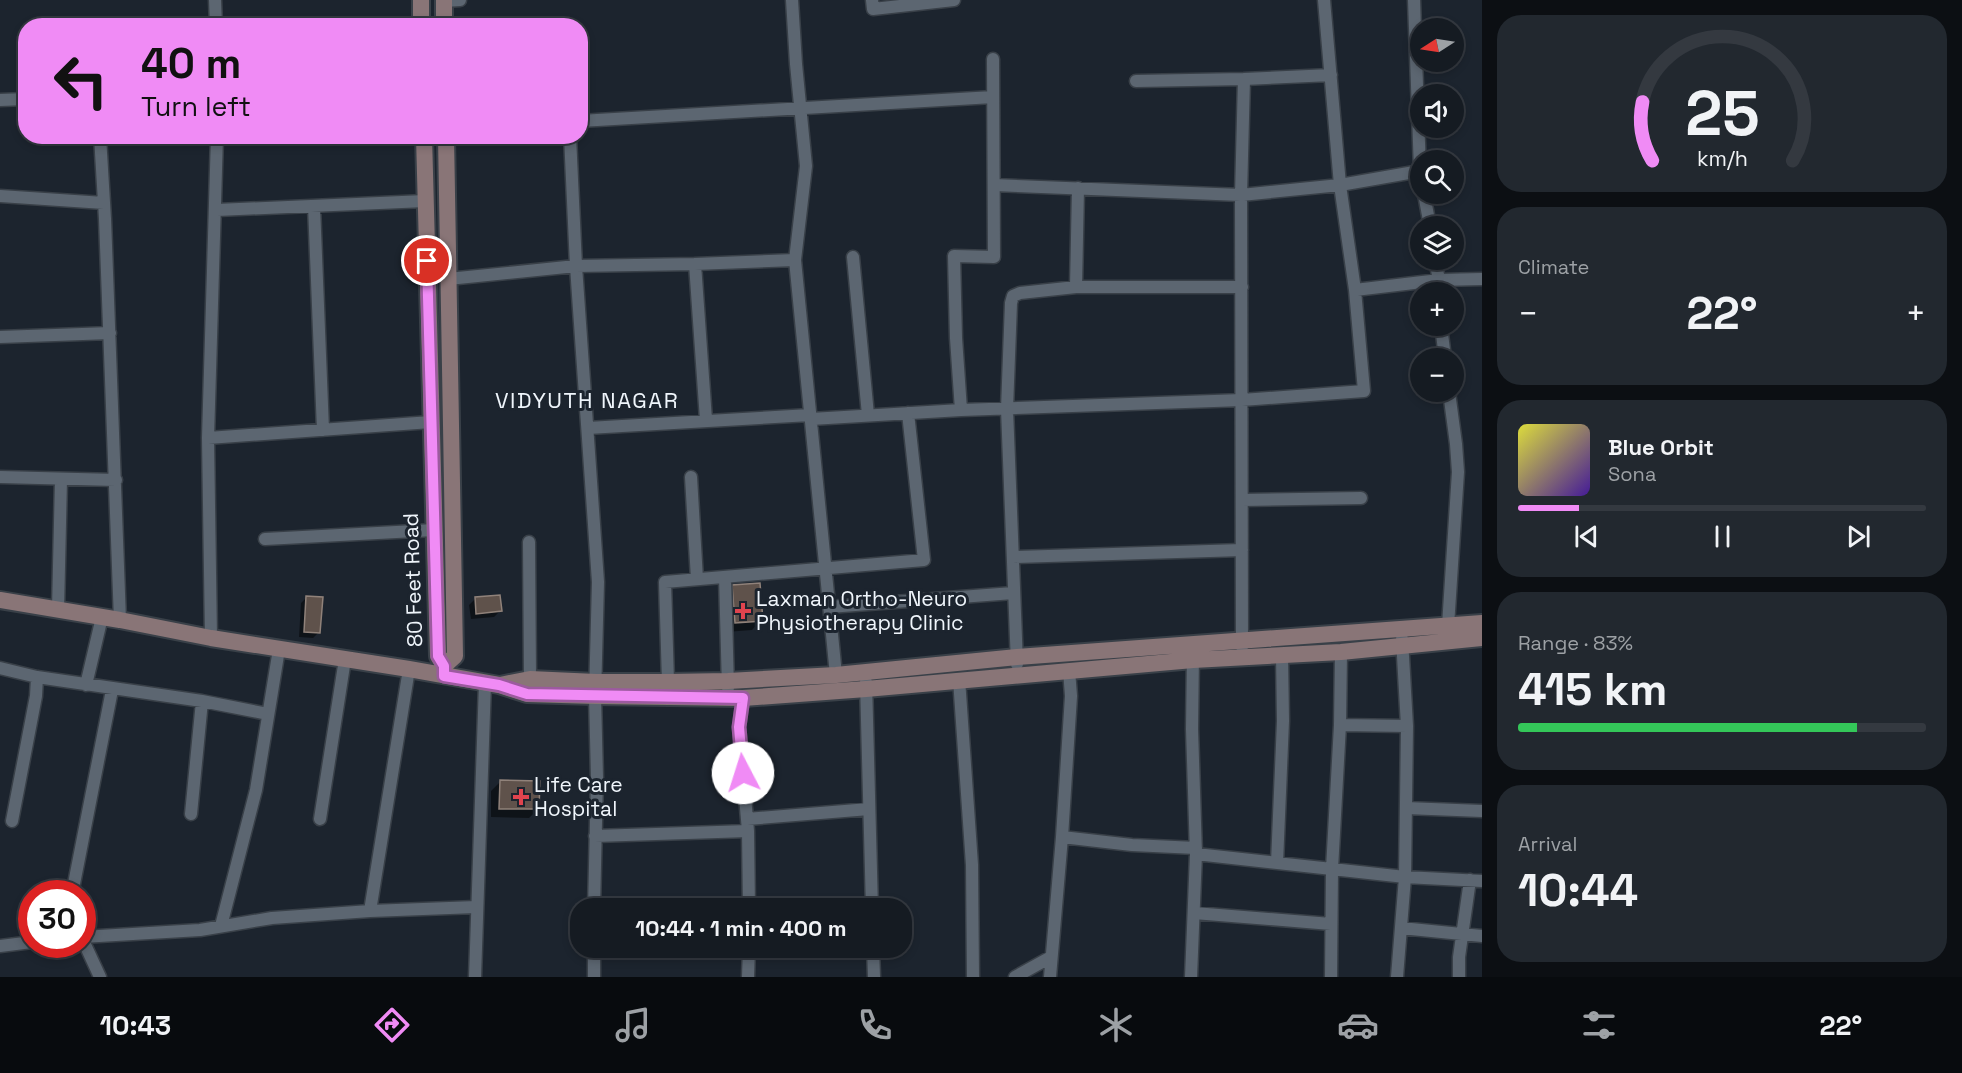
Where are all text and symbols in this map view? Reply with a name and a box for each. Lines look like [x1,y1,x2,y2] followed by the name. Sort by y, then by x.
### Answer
[1410,18,1464,72] north arrow
[1410,18,1464,402] map controls
[141,37,241,90] text: 40 m
[42,42,120,120] icon: left
[1685,74,1759,153] text: 25
[1410,84,1464,138] button: sound
[141,89,251,124] text: Turn left
[1696,145,1748,172] text: km/h
[1410,150,1464,204] button: search
[1410,216,1464,270] button: layers
[401,235,452,286] pin
[410,244,443,277] icon: arrive
[1518,254,1589,280] text: Climate
[1410,282,1464,336] button: +
[1686,285,1758,342] text: 22°
[1518,293,1538,335] text: −
[1906,293,1926,335] text: +
[1410,348,1464,402] button: −
[495,386,679,414] district label: VIDYUTH NAGAR
[1608,433,1714,461] text: Blue Orbit
[1608,461,1656,487] text: Sona
[397,512,428,648] street label: 80 Feet Road
[1570,520,1603,553] icon: previous
[1706,520,1739,553] icon: pause
[1842,520,1875,553] icon: next
[756,585,967,636] place label: Laxman Ortho-Neuro Physiotherapy Clinic
[734,602,752,620] marker: Laxman Ortho-Neuro Physiotherapy Clinic
[1518,630,1633,656] text: Range · 83%
[1518,661,1668,718] text: 415 km
[711,741,775,805] position arrow
[534,771,623,822] place label: Life Care Hospital
[512,788,530,806] marker: Life Care Hospital
[1518,831,1577,857] text: Arrival
[1518,862,1638,919] text: 10:44
[18,880,96,958] speed limit sign: 30
[635,914,847,942] text: 10:44 · 1 min · 400 m
[371,1004,413,1046] icon: directions
[612,1004,654,1046] icon: music
[854,1004,896,1046] icon: phone
[1095,1004,1137,1046] icon: climate
[1337,1004,1379,1046] icon: car
[1578,1004,1620,1046] icon: filters
[100,1008,171,1043] text: 10:43
[1819,1008,1862,1043] text: 22°

